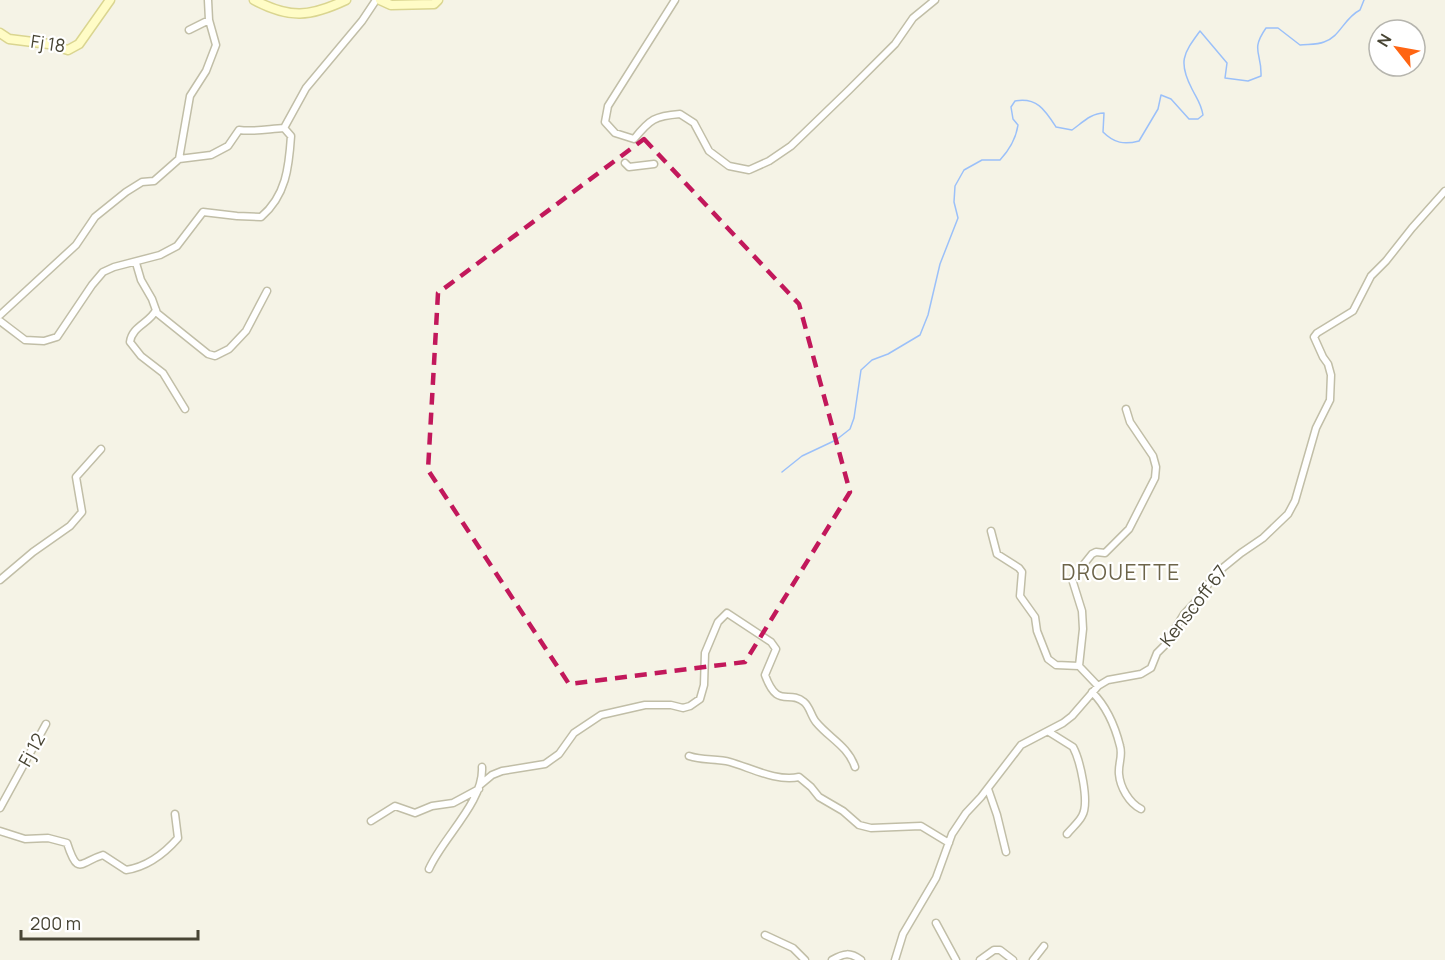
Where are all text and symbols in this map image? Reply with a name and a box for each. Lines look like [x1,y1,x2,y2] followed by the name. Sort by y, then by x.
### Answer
[1367,18,1427,78] north arrow
[29,29,67,57] street label: Fj 18
[1372,30,1397,51] text: N
[1061,558,1181,586] district label: DROUETTE
[1154,560,1232,651] street label: Kenscoff 67
[12,729,50,770] street label: Fj 12
[21,903,198,941] scale bar
[30,911,81,935] text: 200 m

